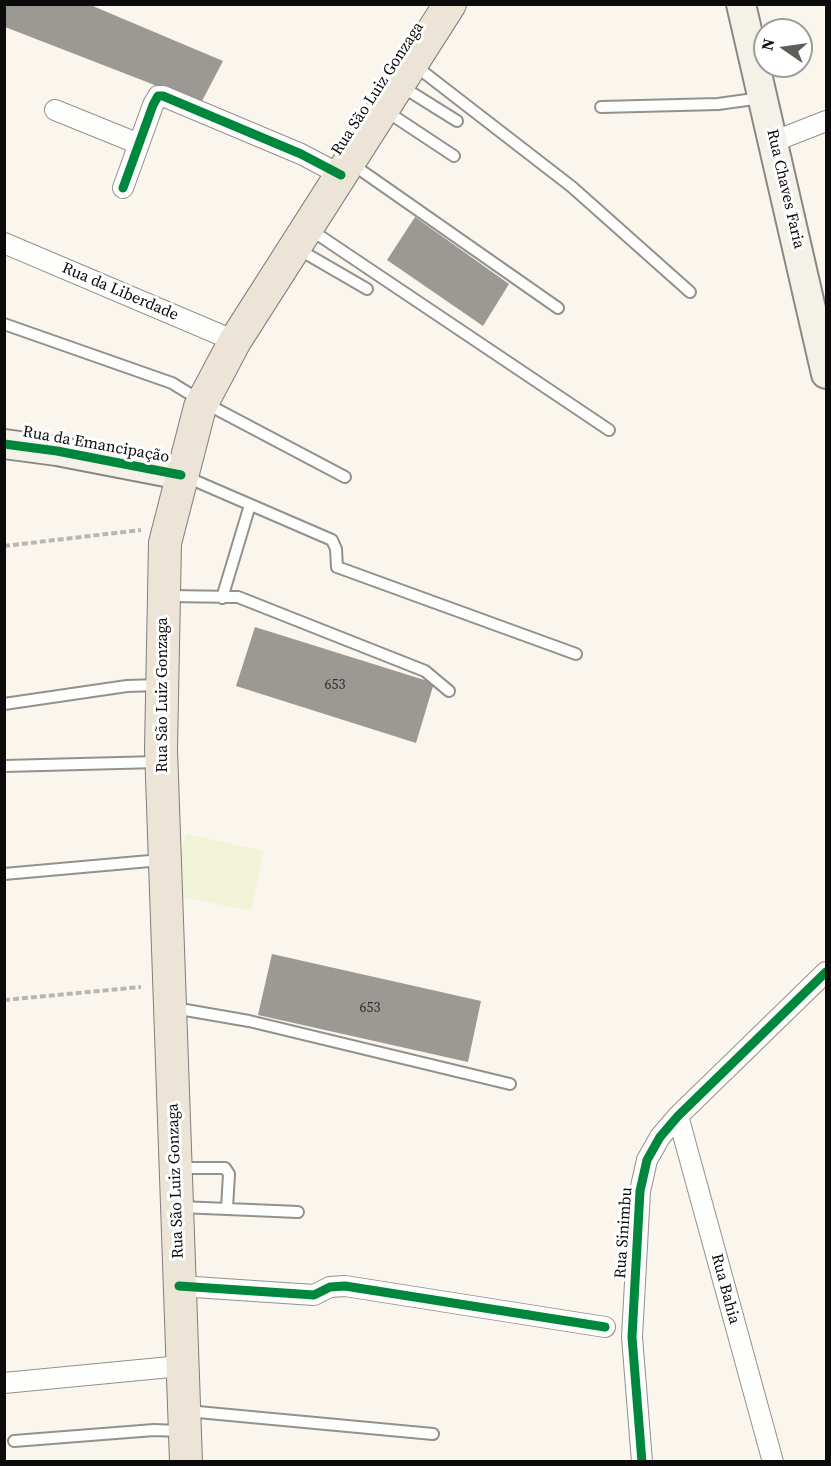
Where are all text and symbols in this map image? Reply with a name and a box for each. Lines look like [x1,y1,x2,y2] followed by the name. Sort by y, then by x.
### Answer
[753,18,813,78] north arrow
[328,19,428,159] street label: Rua São Luiz Gonzaga
[755,36,779,53] text: N
[762,127,808,251] street label: Rua Chaves Faria
[59,259,181,325] street label: Rua da Liberdade
[21,423,171,467] street label: Rua da Emancipação
[153,617,173,773] street label: Rua São Luiz Gonzaga
[325,677,345,693] house number: 653
[360,1000,380,1016] house number: 653
[164,1103,188,1259] street label: Rua São Luiz Gonzaga
[611,1187,637,1279] street label: Rua Sinimbu
[706,1252,744,1326] street label: Rua Bahia

